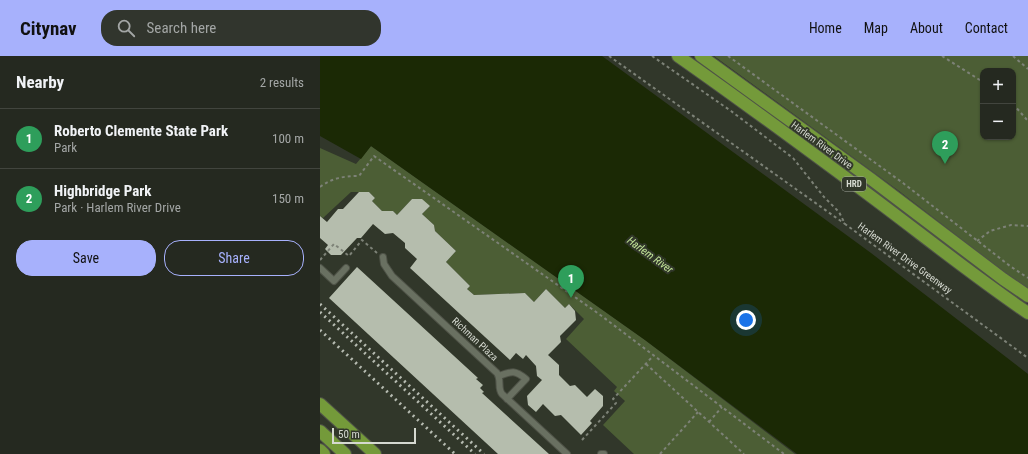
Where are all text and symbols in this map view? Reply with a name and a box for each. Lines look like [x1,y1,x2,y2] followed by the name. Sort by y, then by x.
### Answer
[101,10,381,46] search box
[20,17,77,40] text: Citynav
[115,17,137,39] icon: search
[147,19,216,37] text: Search here
[809,20,842,36] text: Home
[864,20,888,36] text: Map
[910,20,943,36] text: About
[965,20,1008,36] text: Contact
[980,68,1016,140] map controls
[980,68,1016,104] button: +
[16,72,64,92] text: Nearby
[260,75,304,90] text: 2 results
[980,104,1016,140] button: −
[789,119,855,171] street label: Harlem River Drive
[54,122,228,140] text: Roberto Clemente State Park
[26,131,32,146] text: 1
[272,131,304,146] text: 100 m
[932,131,958,164] pin: 2
[54,140,77,155] text: Park
[842,177,866,191] road number: HRD
[54,182,151,200] text: Highbridge Park
[26,191,32,206] text: 2
[272,191,304,206] text: 150 m
[54,200,181,215] text: Park · Harlem River Drive
[856,220,954,296] street label: Harlem River Drive Greenway
[624,234,676,277] water label: Harlem River
[16,240,156,276] button: Save
[164,240,304,276] button: Share
[558,265,584,298] pin: 1
[736,310,756,330] your location
[450,315,500,363] street label: Richman Plaza
[332,426,416,445] scale bar
[338,428,360,441] text: 50 m

